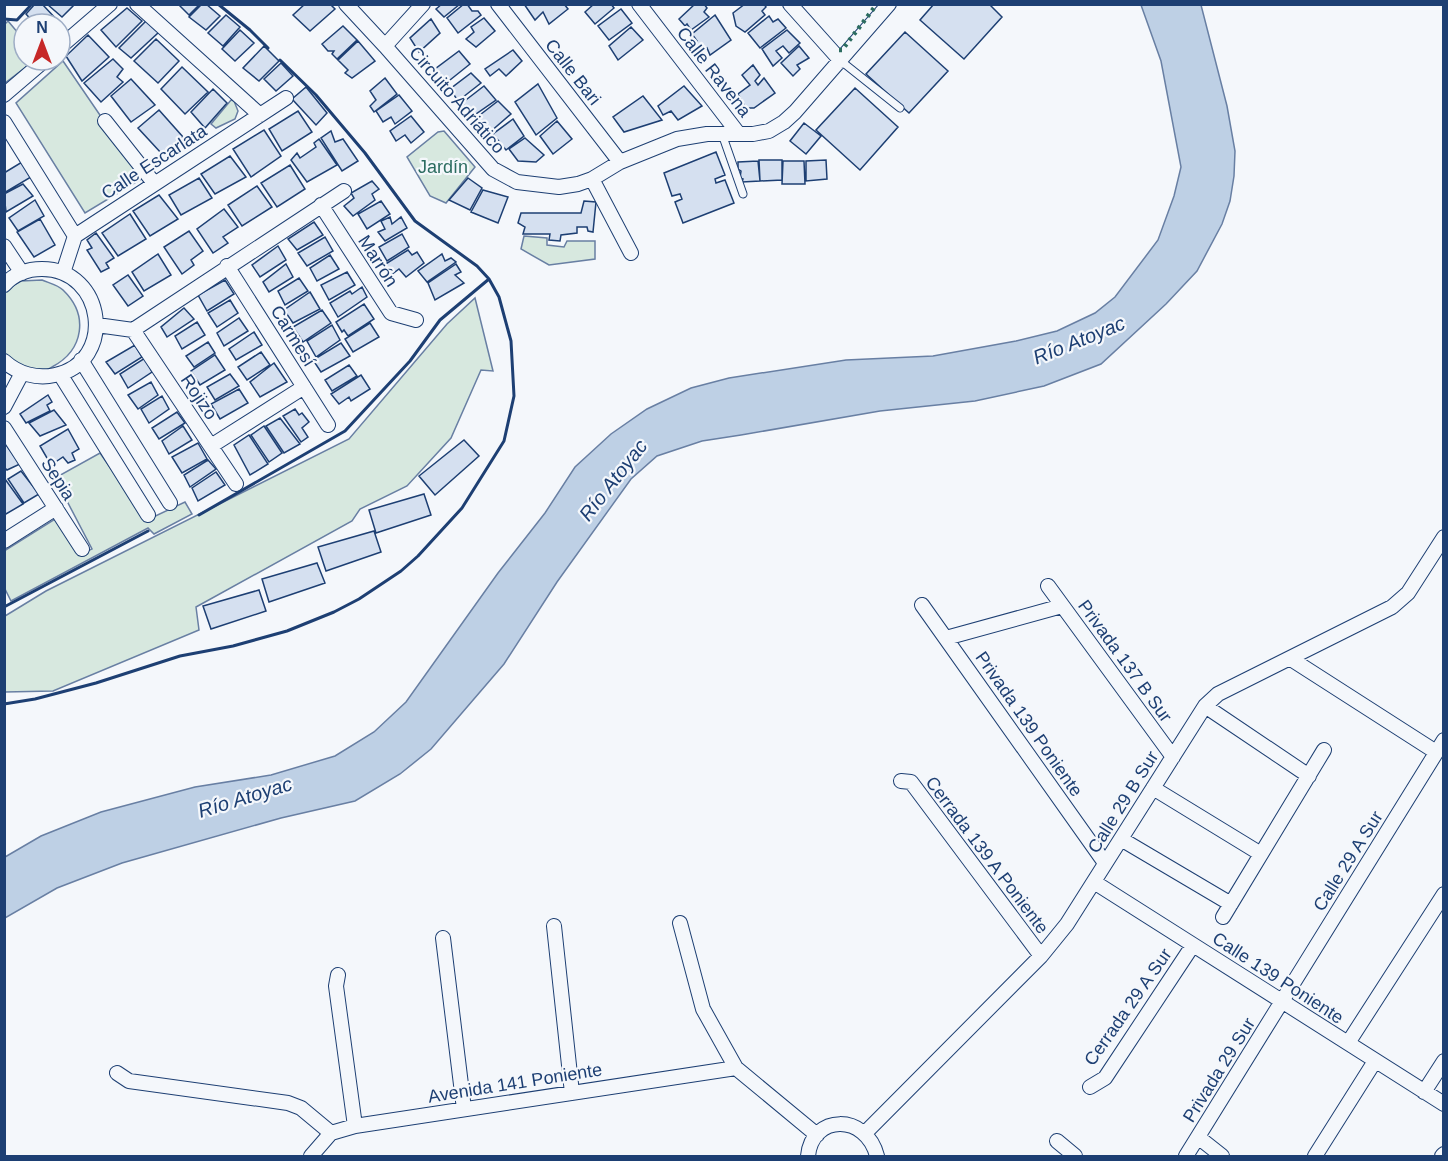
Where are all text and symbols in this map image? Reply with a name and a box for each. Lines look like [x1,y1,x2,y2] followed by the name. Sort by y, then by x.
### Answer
[12,12,72,72] north arrow
[36,19,48,36] text: N
[673,23,756,122] street label: Calle Ravena
[541,35,605,109] street label: Calle Bari
[405,42,509,158] street label: Circuito Adriático
[98,120,211,203] street label: Calle Escarlata
[418,157,468,177] park label: Jardín
[354,232,402,290] street label: Marrón
[266,302,320,370] street label: Carmesí
[1030,312,1128,368] water label: Río Atoyac
[177,371,221,423] street label: Rojizo
[574,435,652,525] water label: Río Atoyac
[37,454,79,505] street label: Sepia
[1074,596,1176,726] street label: Privada 137 B Sur
[971,648,1087,800] street label: Privada 139 Poniente
[1084,747,1162,857] street label: Calle 29 B Sur
[195,772,295,822] water label: Río Atoyac
[921,773,1053,937] street label: Cerrada 139 A Poniente
[1309,807,1387,915] street label: Calle 29 A Sur
[1209,928,1347,1028] street label: Calle 139 Poniente
[1080,945,1176,1069] street label: Cerrada 29 A Sur
[1179,1014,1259,1126] street label: Privada 29 Sur
[427,1059,603,1107] street label: Avenida 141 Poniente

